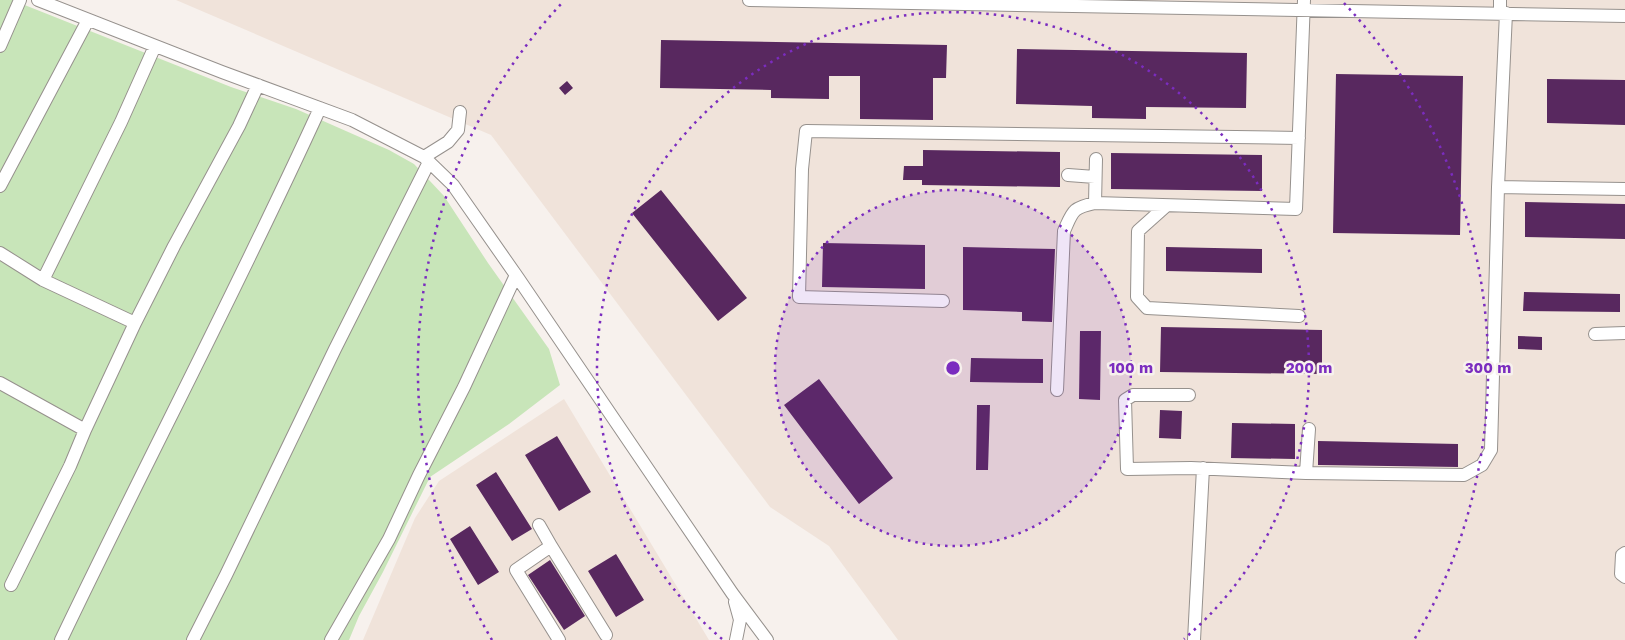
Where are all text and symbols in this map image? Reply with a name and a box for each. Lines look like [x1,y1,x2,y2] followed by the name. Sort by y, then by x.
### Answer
[944,359,962,377] centre of rings
[1109,359,1153,377] text: 100 m
[1286,359,1332,377] text: 200 m
[1465,359,1511,377] text: 300 m

